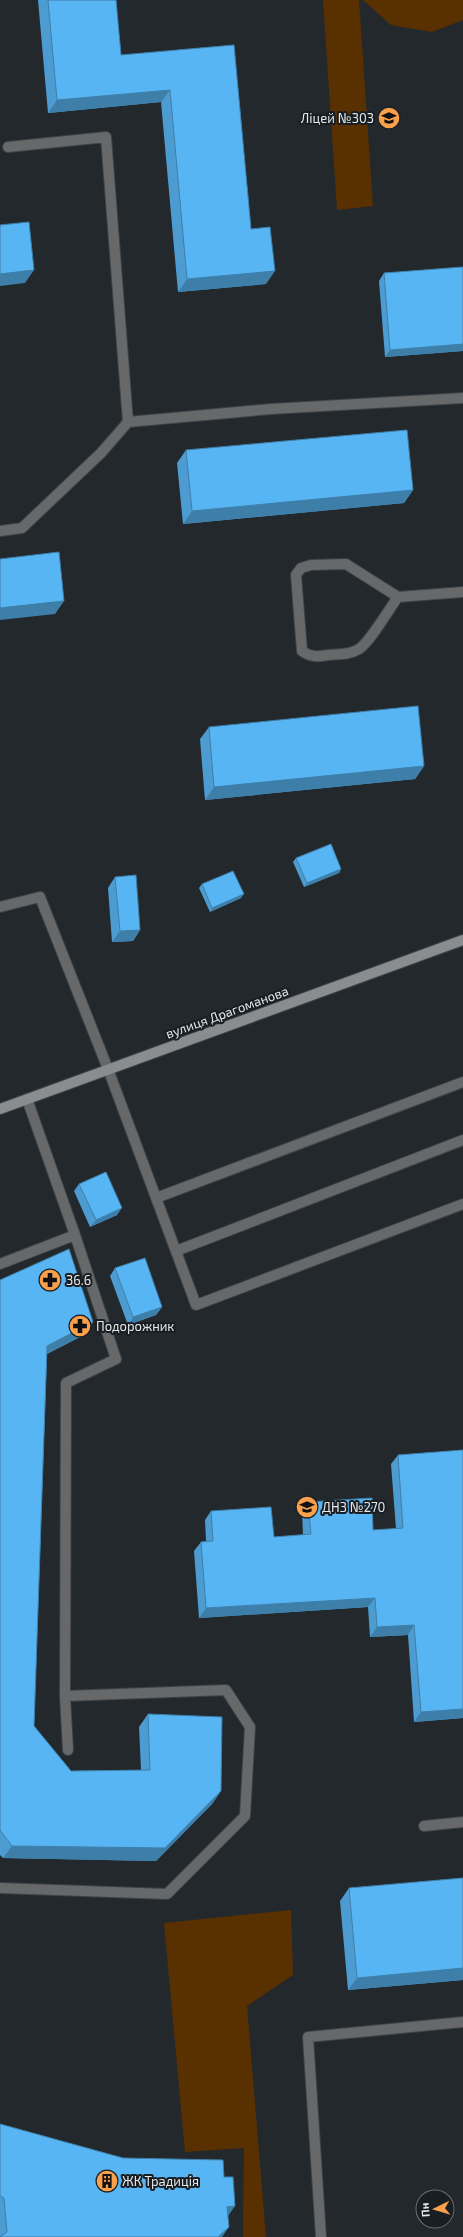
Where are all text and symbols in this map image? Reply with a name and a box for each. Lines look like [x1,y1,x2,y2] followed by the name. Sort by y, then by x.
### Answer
[376,105,402,131] school or university icon: Ліцей №303
[301,110,374,126] place label: Ліцей №303
[163,982,291,1042] street label: вулиця Драгоманова
[37,1267,63,1293] pharmacy icon: 36.6
[66,1272,91,1288] place label: 36.6
[67,1313,93,1339] pharmacy icon: Подорожник
[96,1318,174,1334] place label: Подорожник
[294,1494,320,1520] school or university icon: ДНЗ №270
[322,1499,385,1515] place label: ДНЗ №270
[94,2168,120,2194] building icon: ЖК Традиція
[122,2173,199,2189] place label: ЖК Традиція
[415,2189,455,2229] north arrow
[417,2202,432,2218] text: Пн

